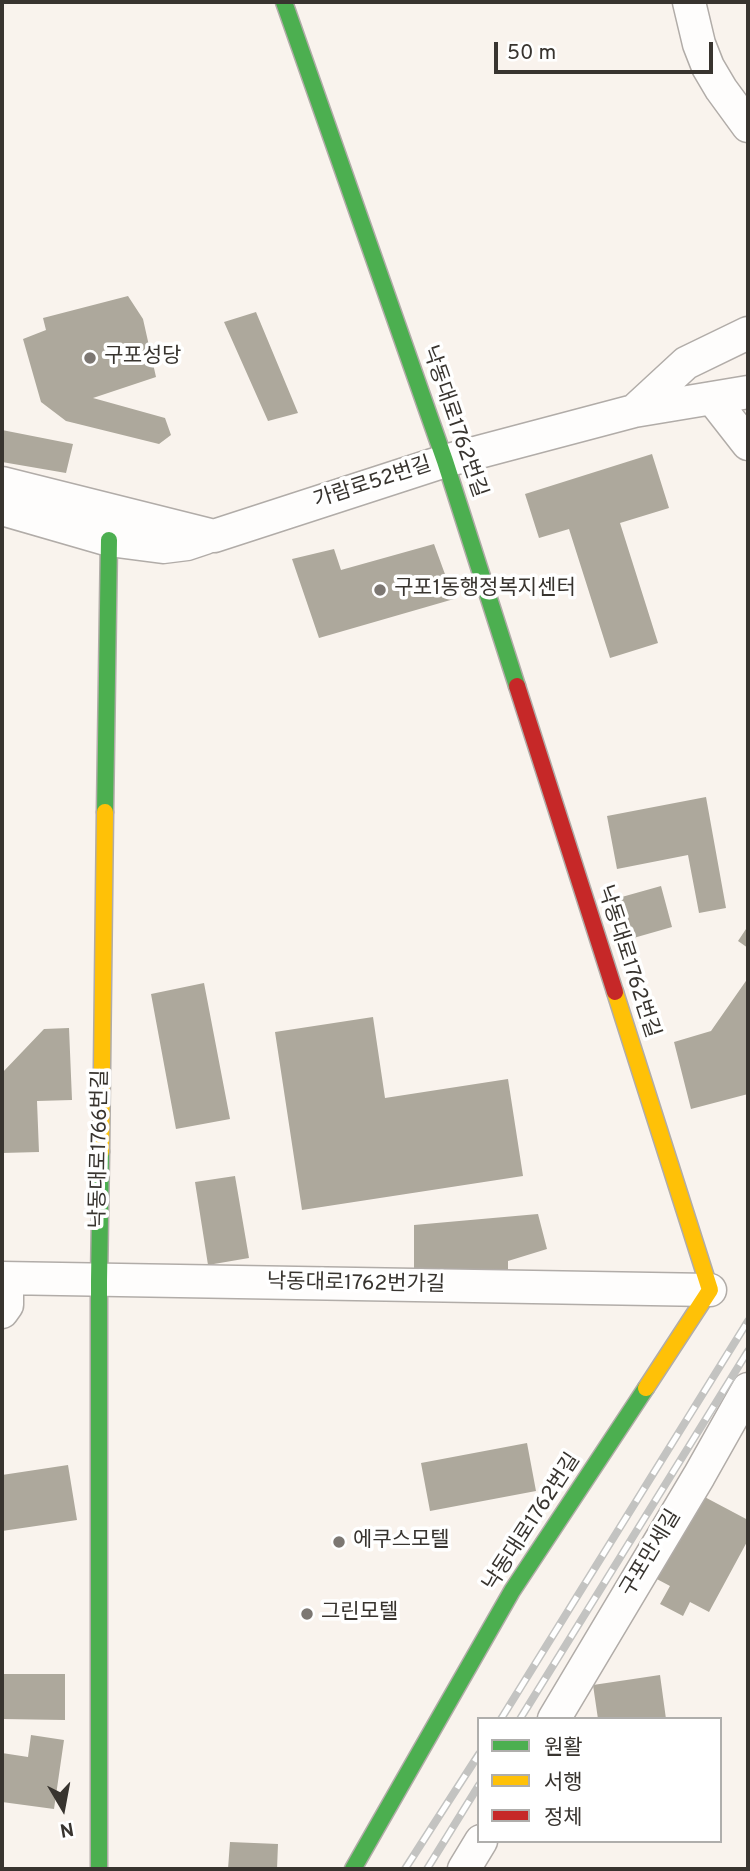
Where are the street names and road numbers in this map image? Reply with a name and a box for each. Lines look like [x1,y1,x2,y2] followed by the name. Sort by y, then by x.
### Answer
[415,343,491,501] street label: 낙동대로1762번길
[311,453,435,515] street label: 가람로52번길
[590,883,664,1041] street label: 낙동대로1762번길
[87,1069,115,1229] street label: 낙동대로1766번길
[267,1271,445,1299] street label: 낙동대로1762번가길
[479,1449,587,1597] street label: 낙동대로1762번길
[616,1506,688,1602] street label: 구포만세길

